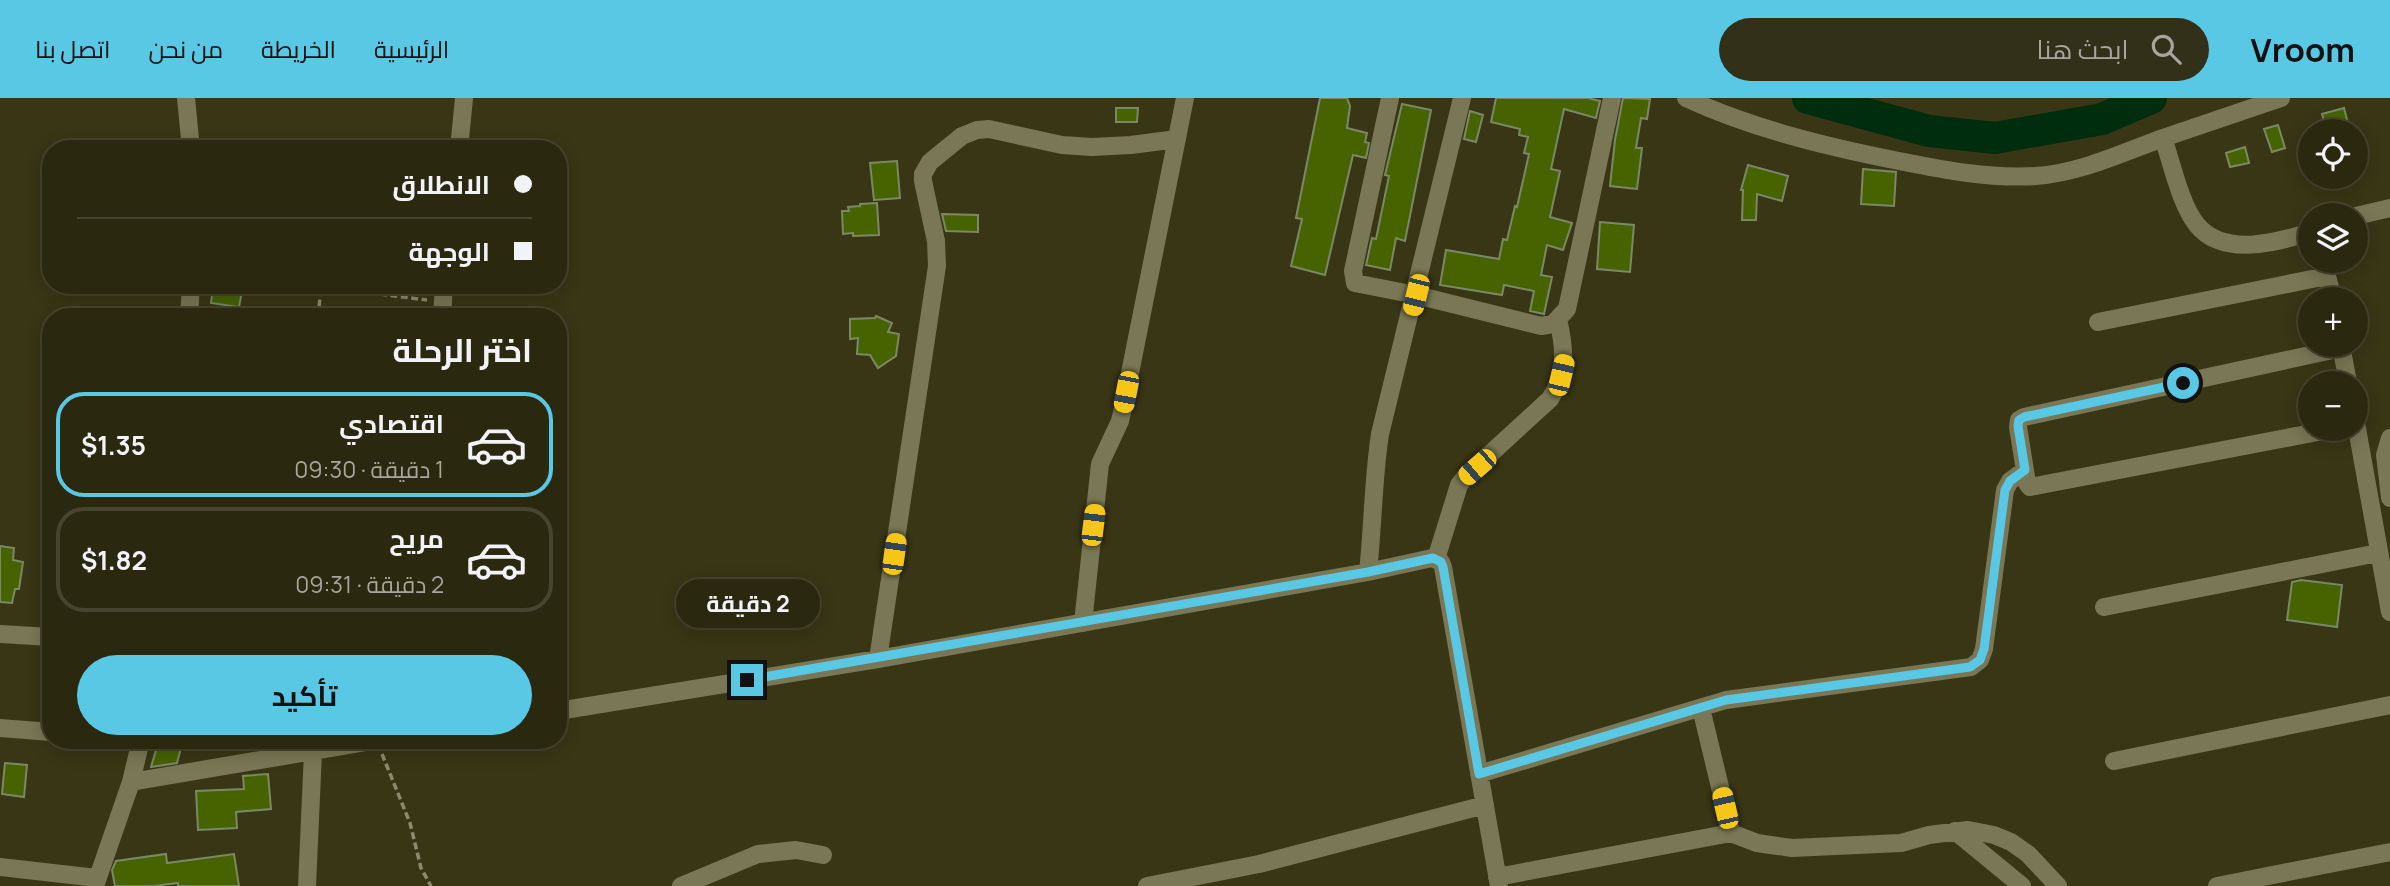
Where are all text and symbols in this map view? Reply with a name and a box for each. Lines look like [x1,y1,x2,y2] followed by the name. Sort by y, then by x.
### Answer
[1719,18,2209,81] search box
[2251,27,2355,72] text: Vroom
[2147,30,2185,68] icon: search
[2036,31,2129,67] text: ابحث هنا
[35,32,110,65] text: اتصل بنا
[148,32,223,65] text: من نحن
[261,32,336,65] text: الخريطة
[374,32,449,65] text: الرئيسية
[2298,119,2368,441] map controls
[2298,119,2368,189] button: locate
[392,166,490,202] text: الانطلاق
[2298,203,2368,273] button: layers
[409,233,490,269] text: الوجهة
[1401,272,1432,318] car
[2298,287,2368,357] button: +
[393,328,532,372] text: اختر الرحلة
[1547,352,1576,398] car
[2167,367,2199,399] route start
[1112,369,1141,415] car
[2298,371,2368,441] button: −
[339,405,444,441] text: اقتصادي
[465,413,528,476] icon: car
[81,427,146,463] text: $1.35
[1455,445,1500,489] car
[294,453,444,485] text: 1 دقيقة · 09:30
[1081,503,1106,547] car
[389,520,444,556] text: مريح
[465,528,528,591] icon: car
[881,532,908,576] car
[81,542,147,578] text: $1.82
[295,568,444,600] text: 2 دقيقة · 09:31
[675,578,819,628] callout: 2 دقيقة
[706,587,790,619] text: 2 دقيقة
[77,655,532,735] button: تأكيد
[731,664,763,696] route end
[1711,785,1740,831] car

